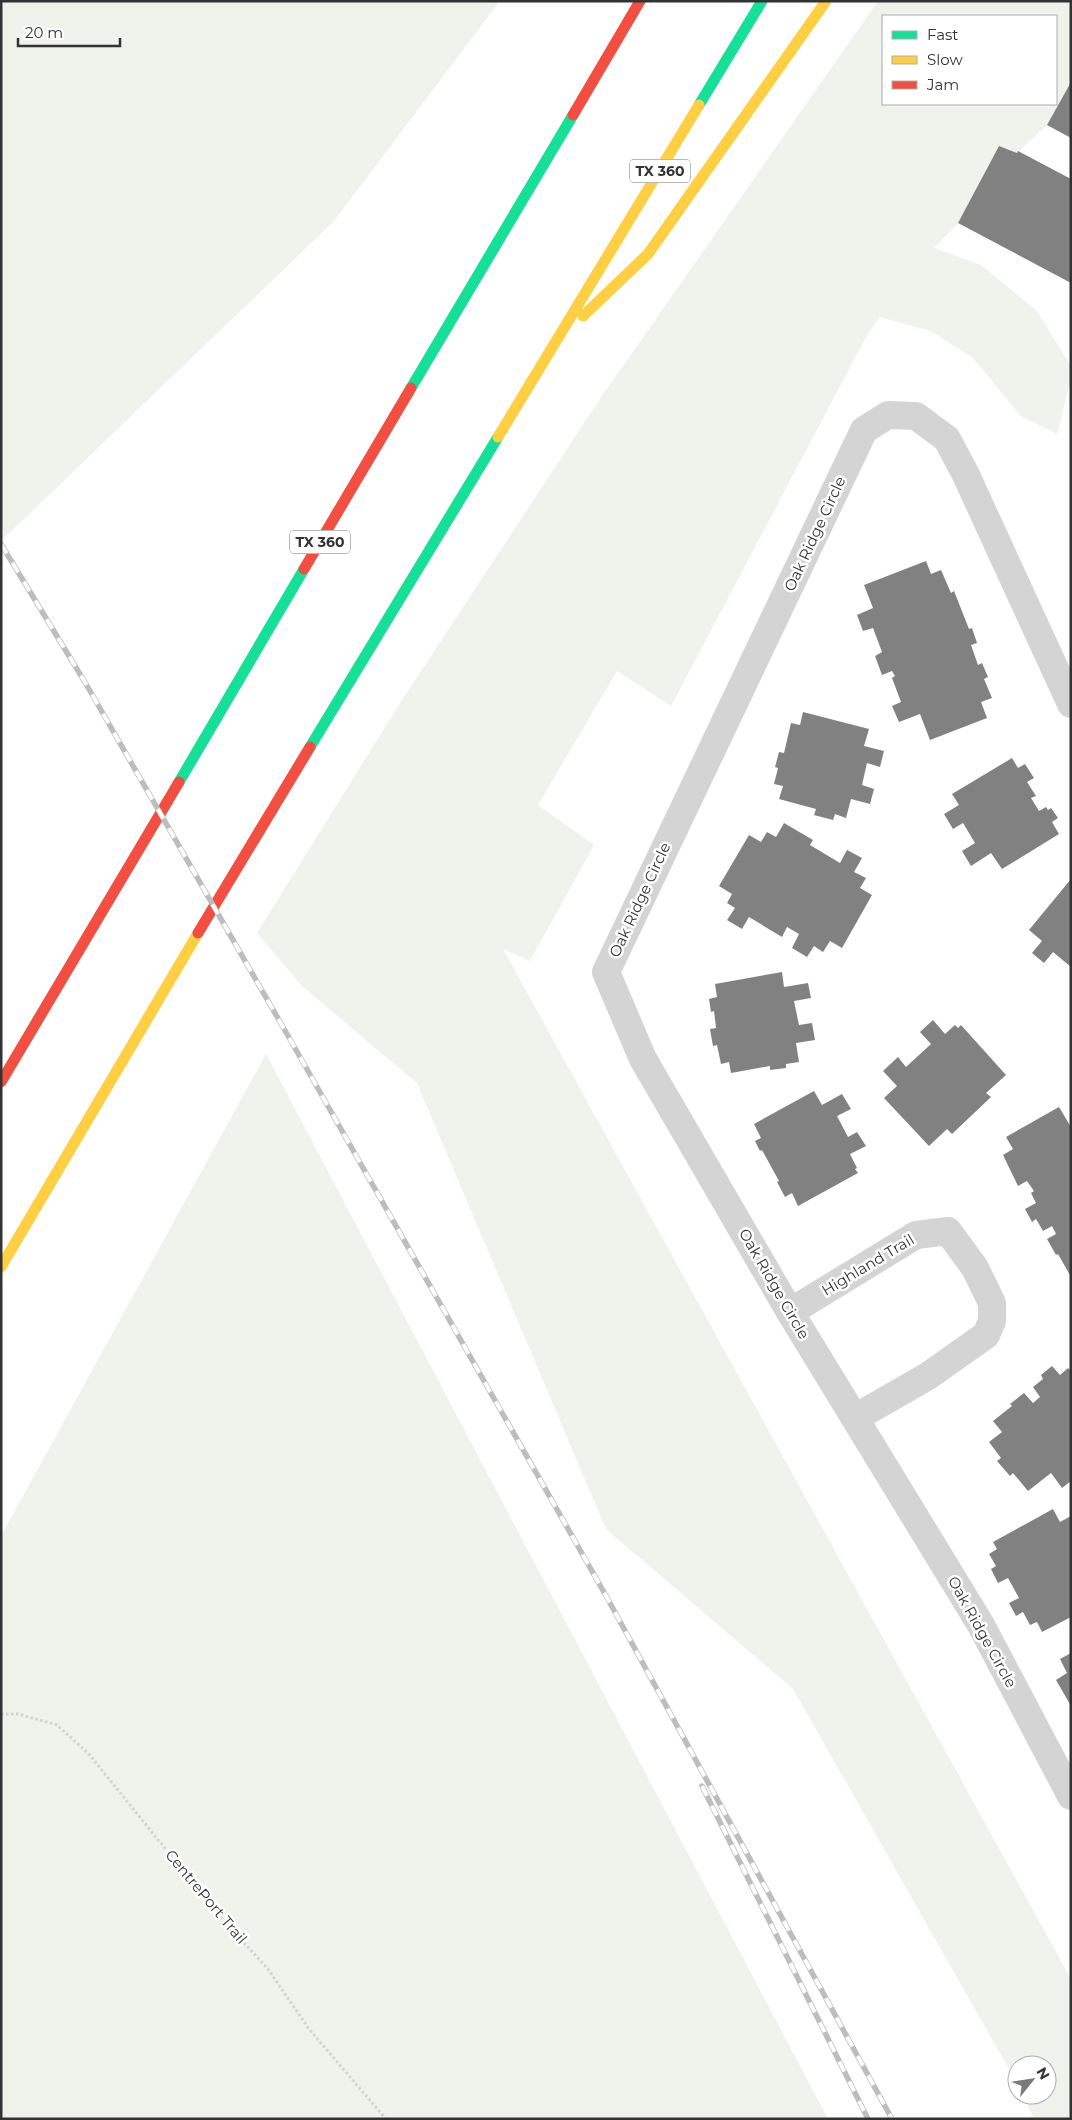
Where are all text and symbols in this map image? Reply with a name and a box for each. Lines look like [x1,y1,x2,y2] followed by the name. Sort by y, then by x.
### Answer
[18,15,120,47] scale bar
[882,15,1057,105] legend
[25,23,63,42] text: 20 m
[927,25,958,44] text: Fast
[927,50,963,69] text: Slow
[926,75,959,94] text: Jam
[630,160,690,182] road number: TX 360
[780,473,849,594] street label: Oak Ridge Circle
[290,530,350,554] road number: TX 360
[605,839,674,960] street label: Oak Ridge Circle
[735,1225,814,1342] street label: Oak Ridge Circle
[818,1230,917,1300] street label: Highland Trail
[944,1573,1021,1691] street label: Oak Ridge Circle
[161,1846,251,1948] street label: CentrePort Trail
[1007,2055,1057,2105] north arrow
[1033,2064,1054,2083] text: N

